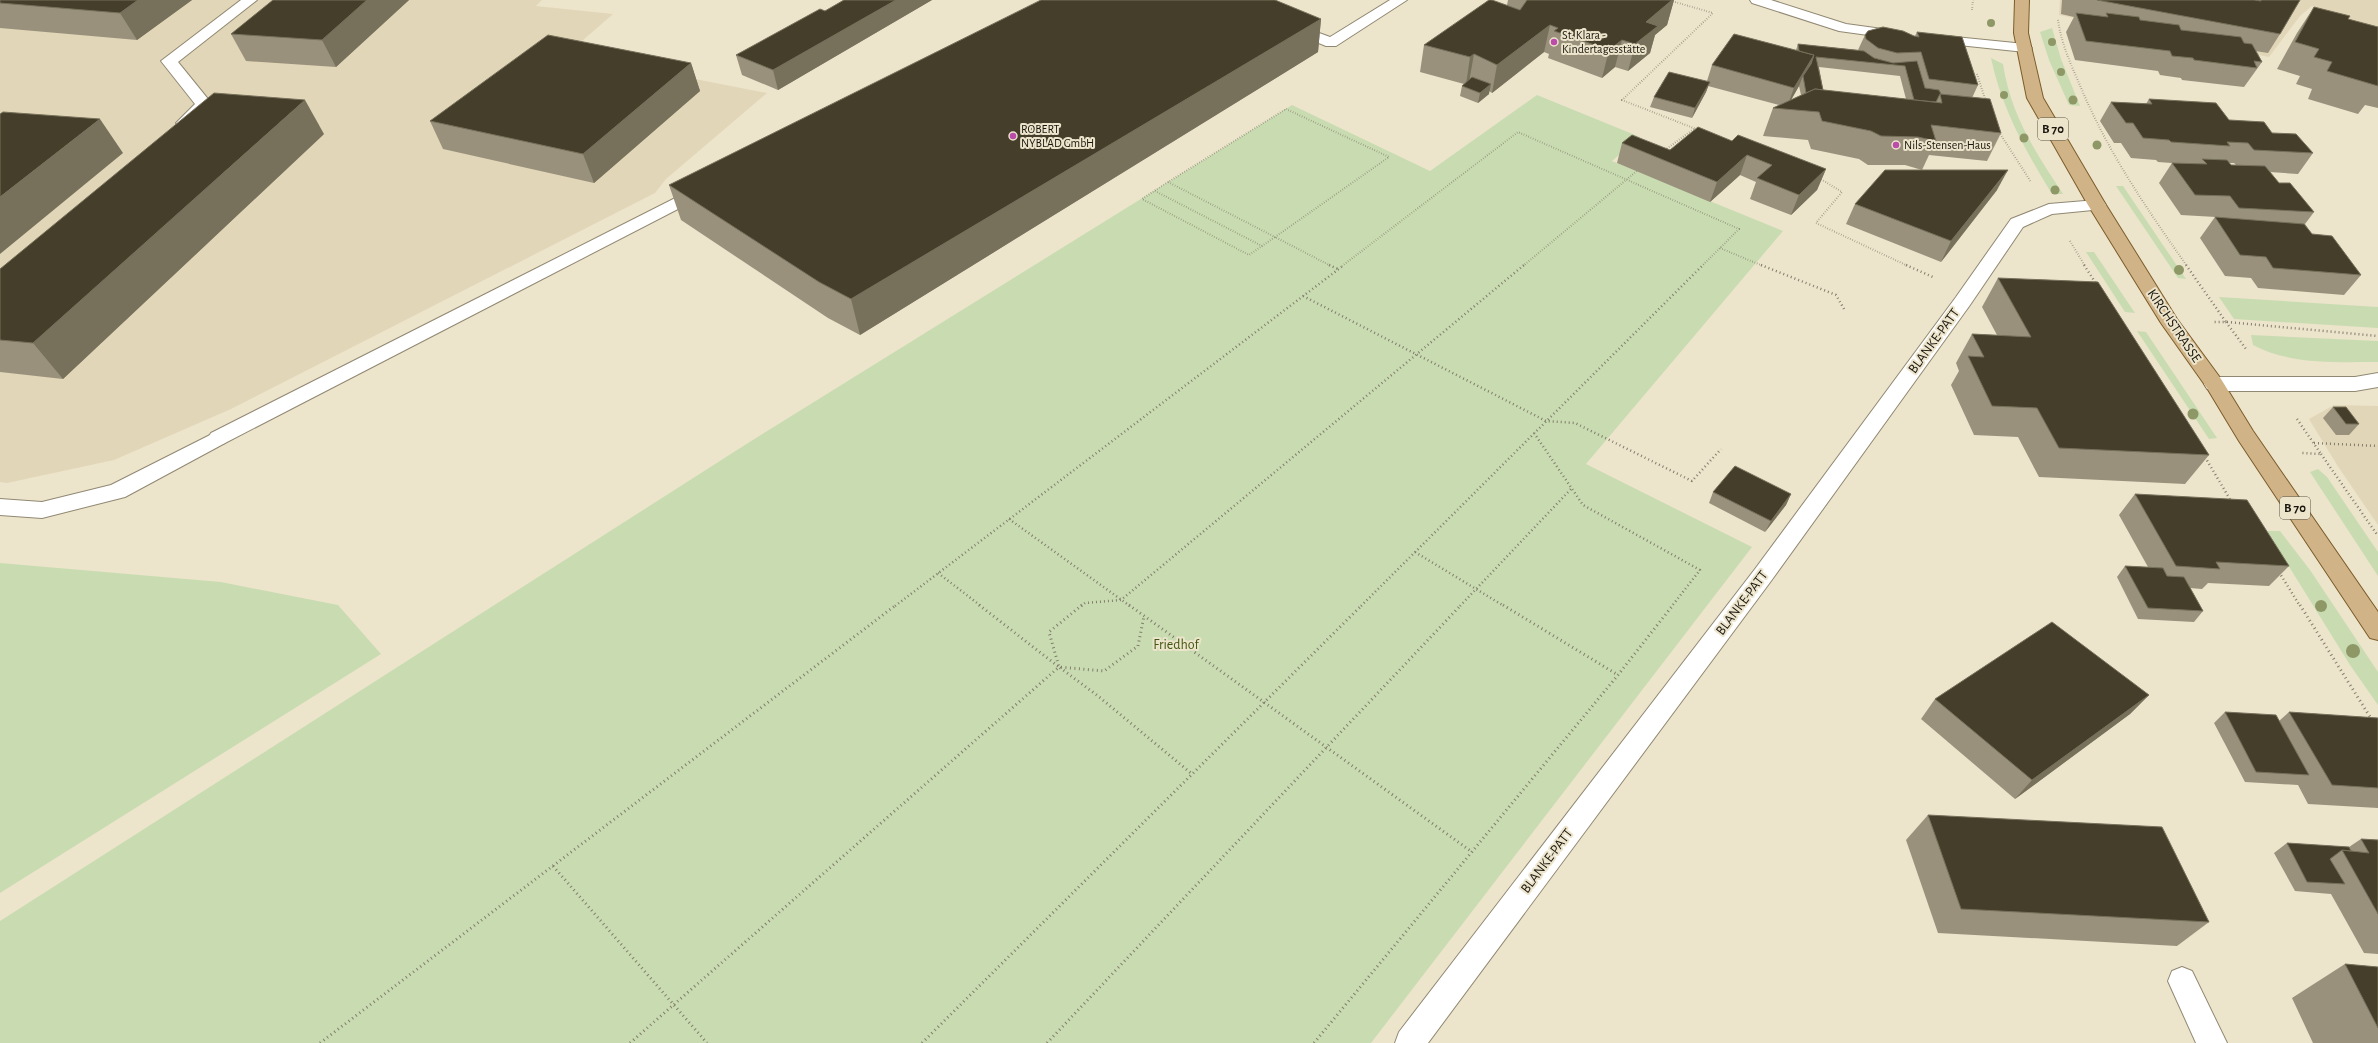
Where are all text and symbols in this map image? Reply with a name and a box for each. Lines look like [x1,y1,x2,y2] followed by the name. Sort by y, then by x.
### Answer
[1562,29,1645,55] place label: St. Klara - Kindertagesstätte
[1549,37,1559,47] marker: St. Klara - Kindertagesstätte
[2038,118,2068,140] road number: B 70
[1021,123,1094,149] place label: ROBERT NYBLAD GmbH
[1008,131,1018,141] marker: ROBERT NYBLAD GmbH
[1904,139,1991,151] place label: Nils-Stensen-Haus
[1891,140,1901,150] marker: Nils-Stensen-Haus
[2144,287,2204,365] street label: KIRCHSTRASSE
[1906,306,1962,376] street label: BLANKE-PATT
[2280,497,2310,519] road number: B 70
[1713,568,1771,638] street label: BLANKE-PATT
[1153,638,1199,652] park label: Friedhof
[1518,826,1576,896] street label: BLANKE-PATT

